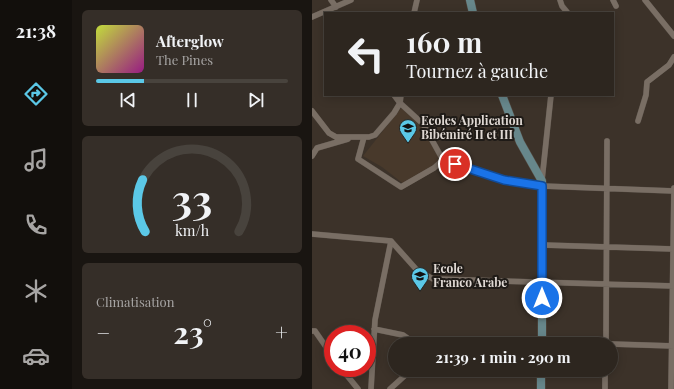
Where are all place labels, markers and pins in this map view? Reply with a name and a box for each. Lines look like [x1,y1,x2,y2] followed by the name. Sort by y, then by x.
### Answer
[421,112,524,142] place label: Ecoles Application Bibémiré II et III
[398,118,418,143] school or university icon: Ecoles Application Bibémiré II et III
[438,147,472,181] pin
[433,260,507,290] place label: Ecole Franco Arabe
[410,266,430,291] school or university icon: Ecole Franco Arabe

